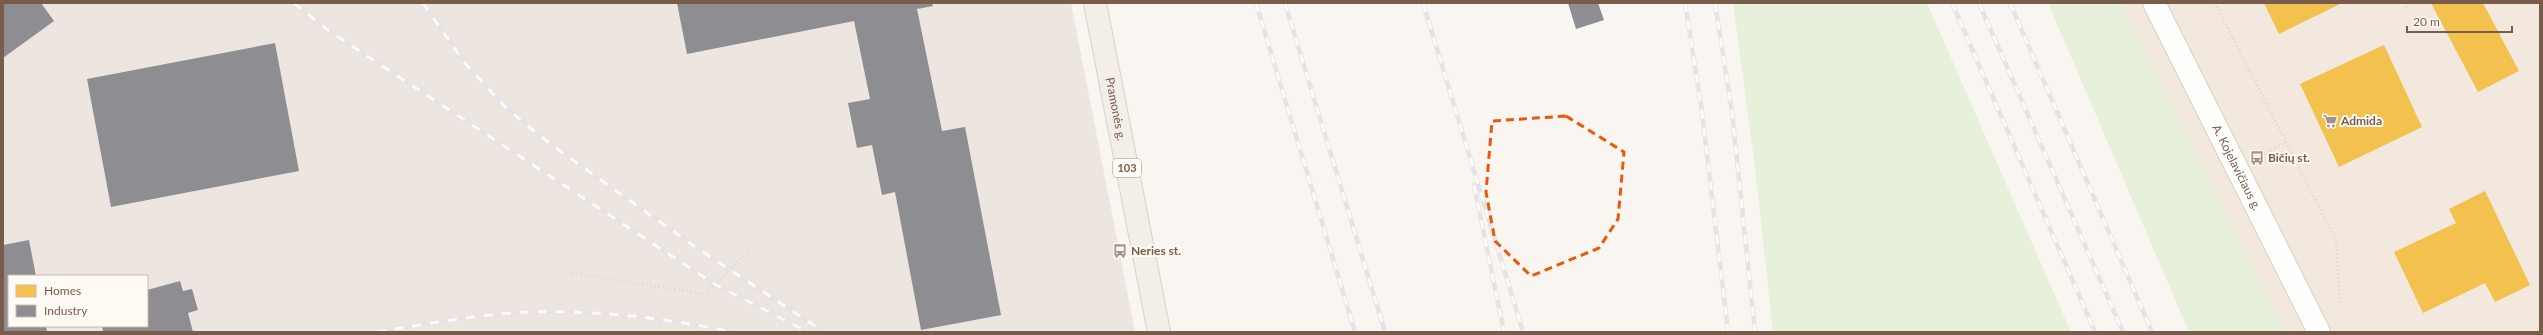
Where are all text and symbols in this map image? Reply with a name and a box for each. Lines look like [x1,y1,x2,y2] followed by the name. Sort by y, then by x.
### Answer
[2407,8,2512,34] scale bar
[2413,14,2440,29] text: 20 m
[1103,76,1130,142] street label: Pramonės g.
[2322,113,2338,129] supermarket icon: Admida
[2340,113,2382,128] place label: Admida
[2209,122,2265,213] street label: A. Kojelavičiaus g.
[2249,150,2265,166] bus stop icon: Bičių st.
[2268,150,2310,165] place label: Bičių st.
[1113,159,1141,177] road number: 103
[1112,243,1128,259] bus stop icon: Neries st.
[1131,243,1181,258] place label: Neries st.
[8,275,148,327] legend
[44,283,81,298] text: Homes
[44,303,88,318] text: Industry

